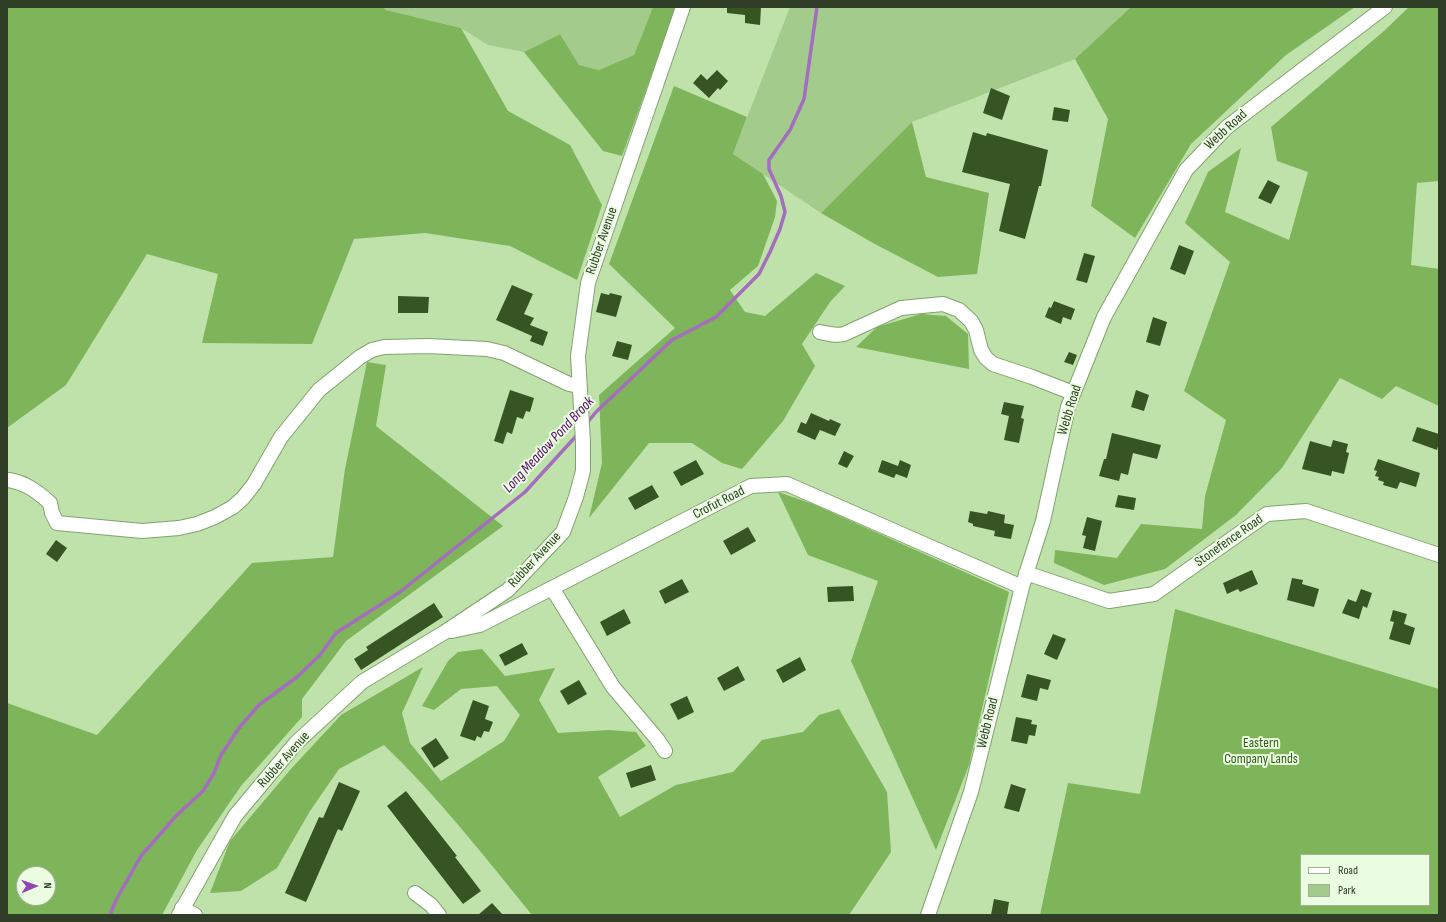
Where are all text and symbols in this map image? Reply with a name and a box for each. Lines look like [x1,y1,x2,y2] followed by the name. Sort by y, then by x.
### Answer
[1201,106,1251,154] street label: Webb Road
[583,205,621,277] street label: Rubber Avenue
[1054,383,1086,437] street label: Webb Road
[500,393,598,497] water label: Long Meadow Pond Brook
[690,483,748,523] street label: Crofut Road
[1192,511,1266,571] street label: Stonefence Road
[505,529,565,591] street label: Rubber Avenue
[974,696,1002,750] street label: Webb Road
[254,728,314,792] street label: Rubber Avenue
[1224,735,1298,768] park label: Eastern Company Lands
[1300,854,1430,906] legend
[1338,863,1358,878] text: Road
[16,866,56,906] north arrow
[41,882,54,889] text: N
[1338,883,1356,898] text: Park

